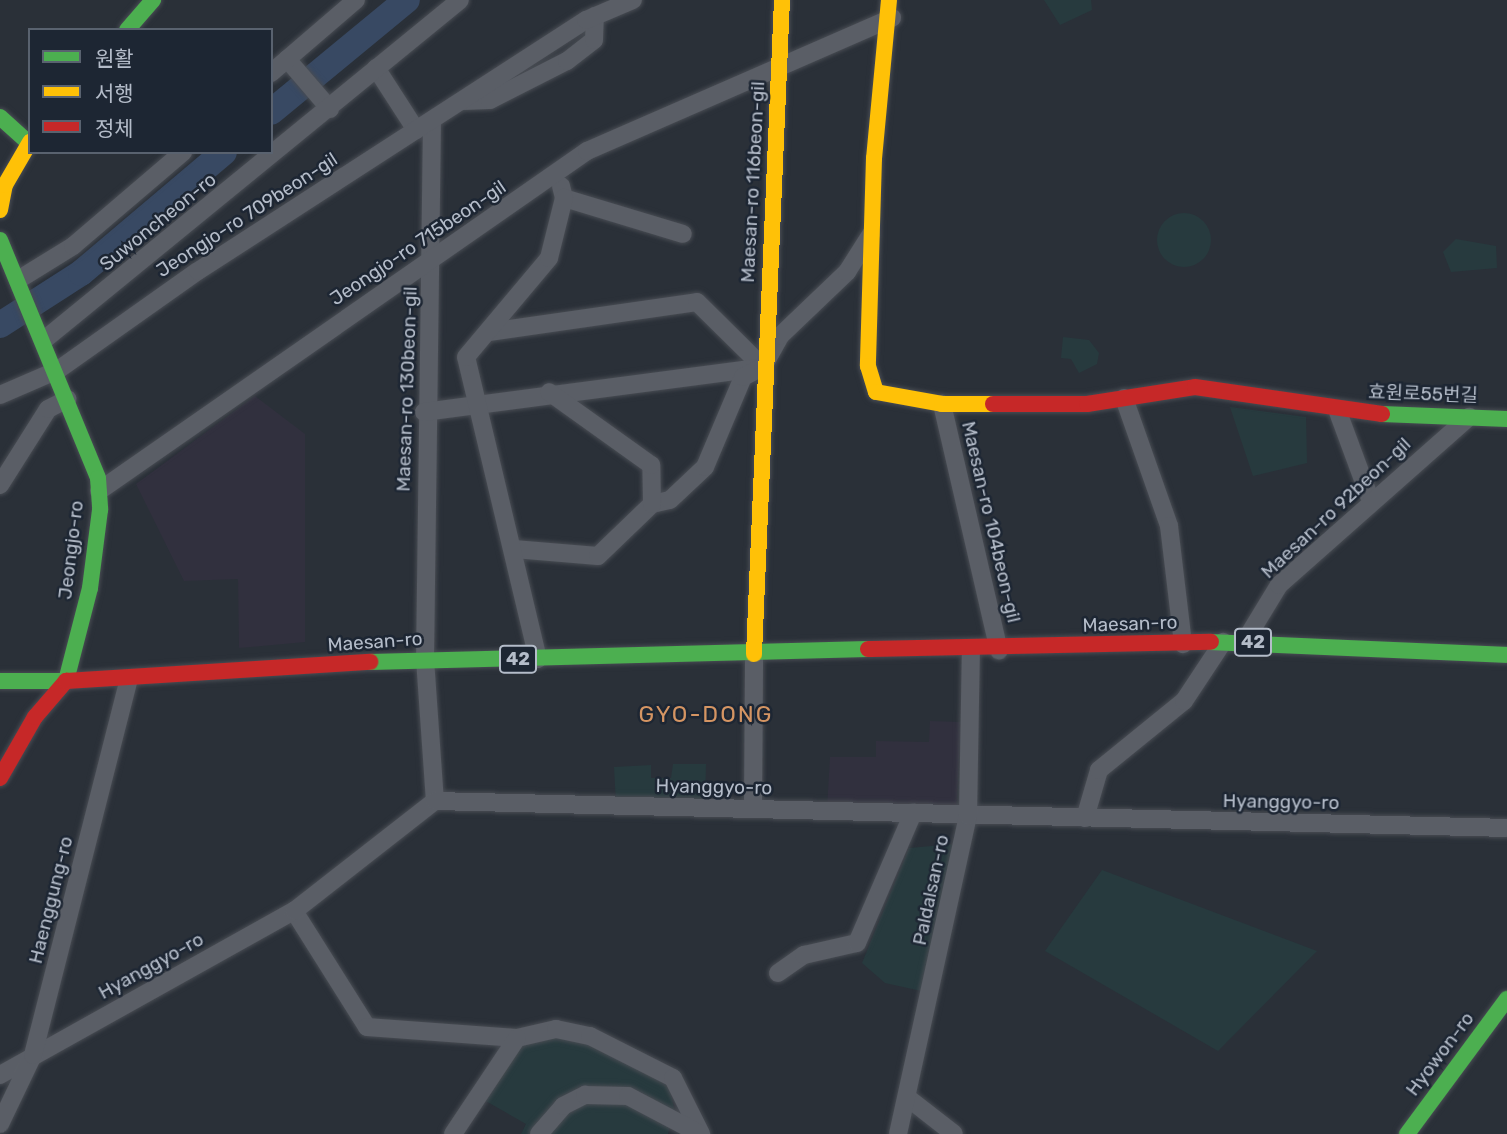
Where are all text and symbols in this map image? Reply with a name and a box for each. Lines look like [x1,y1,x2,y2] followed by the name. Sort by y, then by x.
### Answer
[28,28,273,154] legend
[95,46,134,71] text: 원활
[95,81,134,106] text: 서행
[736,81,770,283] street label: Maesan-ro 116beon-gil
[95,116,134,141] text: 정체
[152,148,342,282] street label: Jeongjo-ro 709beon-gil
[95,168,221,276] street label: Suwoncheon-ro
[326,176,510,310] street label: Jeongjo-ro 715beon-gil
[392,286,422,492] street label: Maesan-ro 130beon-gil
[1368,381,1478,407] street label: 효원로55번길
[957,419,1025,625] street label: Maesan-ro 104beon-gil
[1256,433,1416,583] street label: Maesan-ro 92beon-gil
[54,499,88,601] street label: Jeongjo-ro
[1082,611,1178,637] street label: Maesan-ro
[327,627,423,657] street label: Maesan-ro
[1234,628,1272,656] road number: 42
[499,644,537,674] road number: 42
[640,700,772,728] district label: GYO-DONG
[656,775,772,799] street label: Hyanggyo-ro
[1223,790,1339,814] street label: Hyanggyo-ro
[908,833,954,947] street label: Paldalsan-ro
[24,834,78,966] street label: Haenggung-ro
[94,928,208,1004] street label: Hyanggyo-ro
[1401,1008,1479,1100] street label: Hyowon-ro

